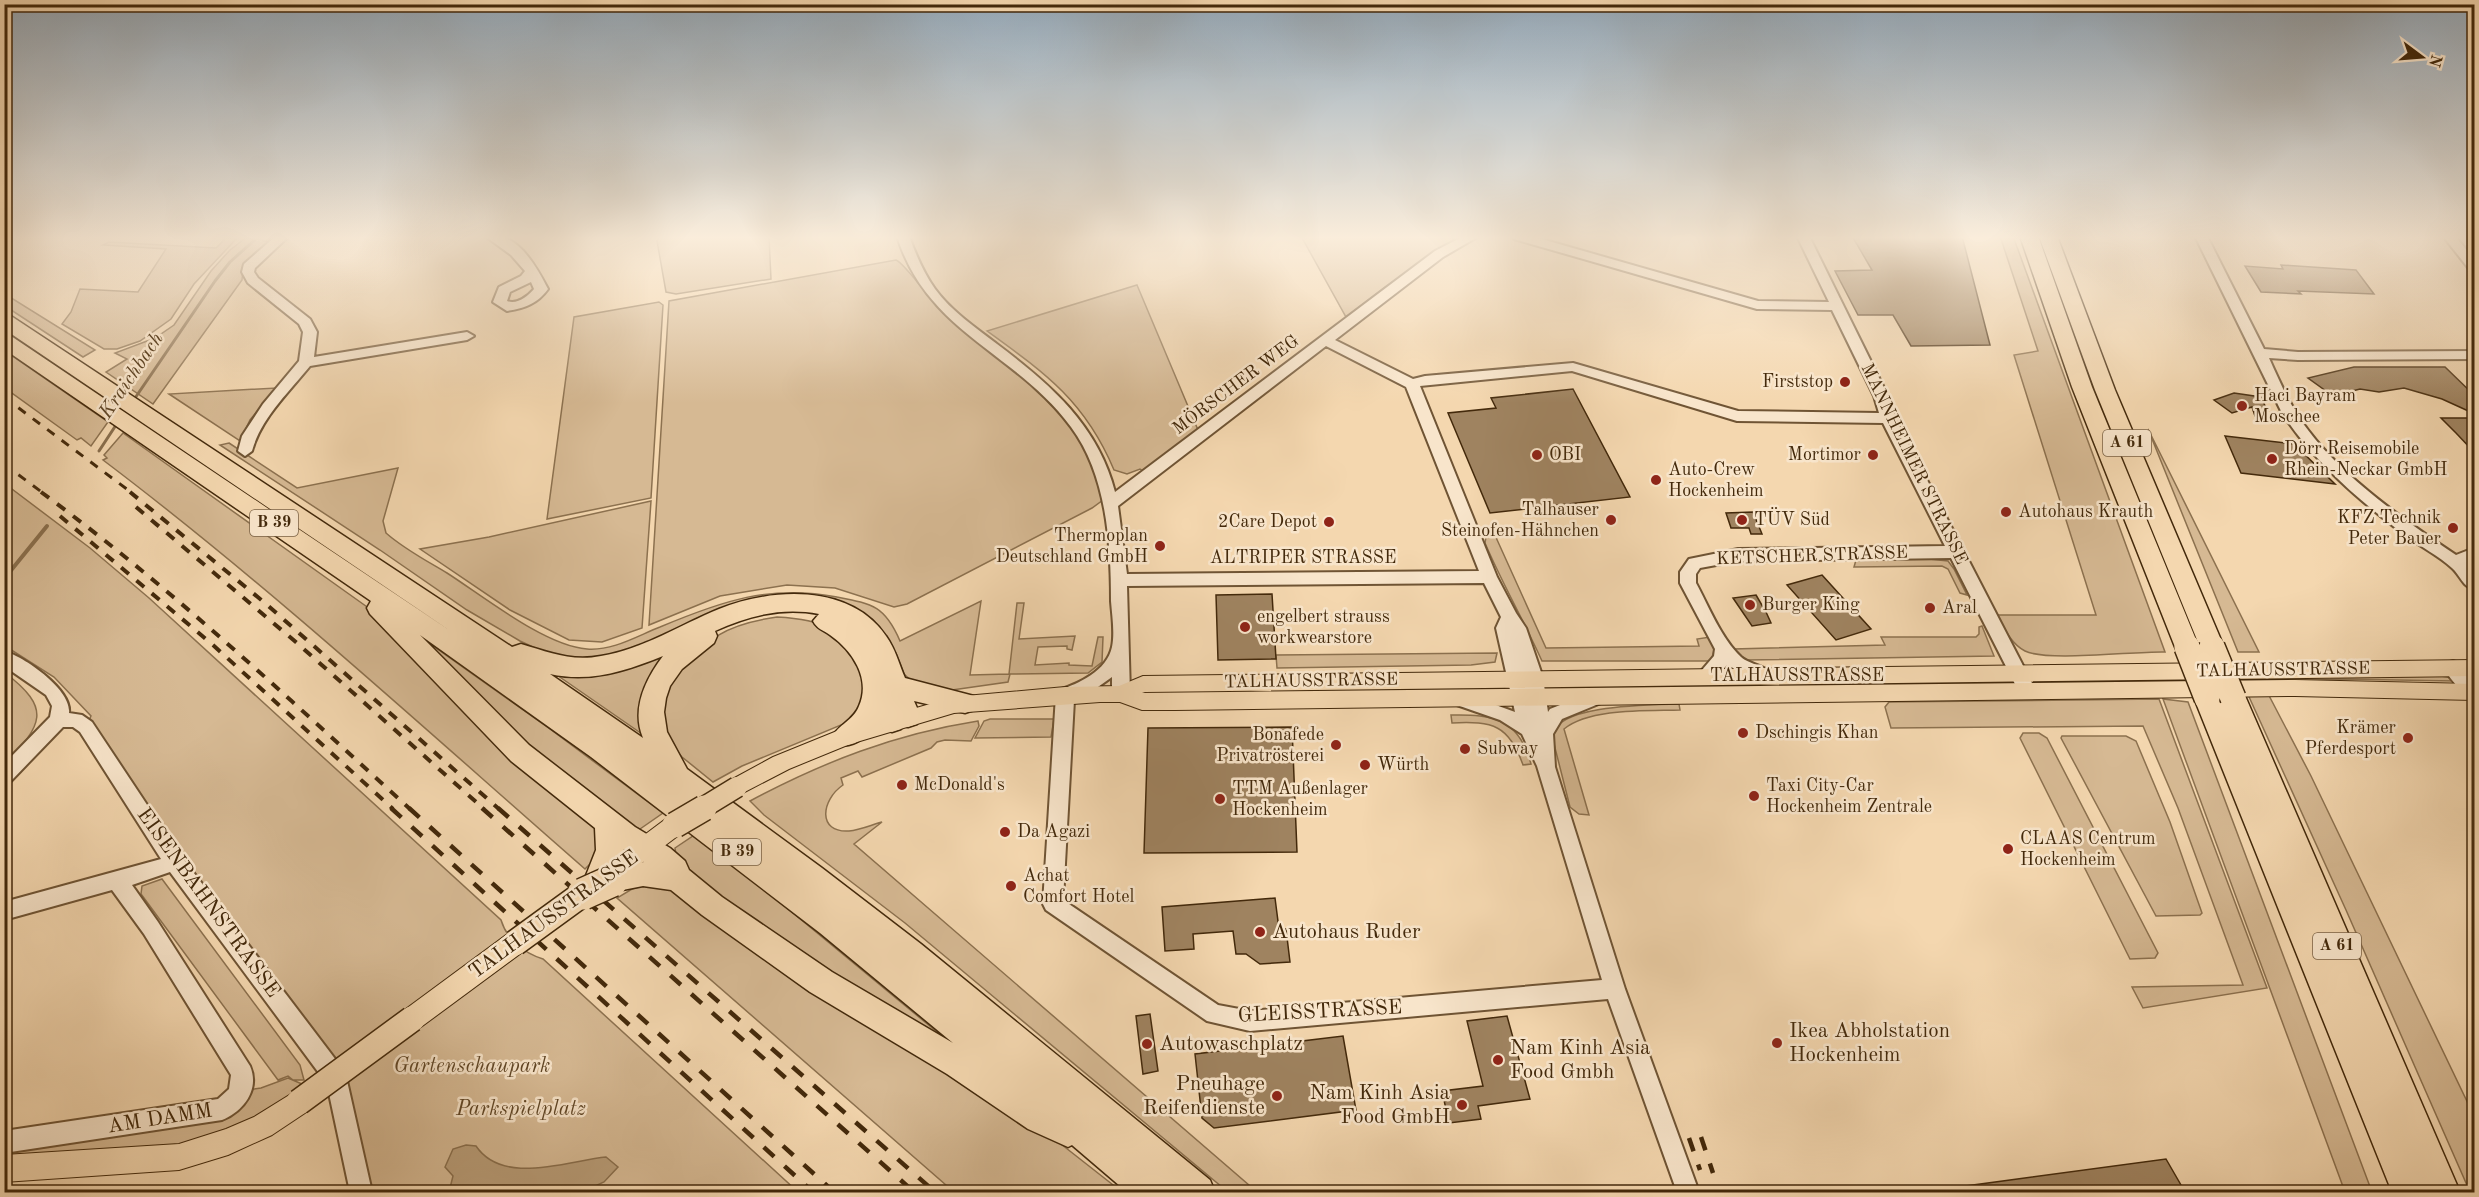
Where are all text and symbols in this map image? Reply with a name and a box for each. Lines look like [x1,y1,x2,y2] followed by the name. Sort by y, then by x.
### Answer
[2392,27,2452,87] north arrow
[2425,52,2444,69] text: N
[96,329,168,423] water label: Kraichbach
[1167,329,1303,438] street label: MÖRSCHER WEG
[1857,361,1971,567] street label: MANNHEIMER STRASSE
[1762,373,1833,391] place label: Firststop
[1838,375,1852,389] marker: Firststop
[2254,387,2356,426] place label: Haci Bayram Moschee
[2235,399,2249,413] marker: Haci Bayram Moschee
[2103,430,2151,456] road number: A 61
[2284,440,2448,479] place label: Dörr Reisemobile Rhein-Neckar GmbH
[1549,446,1581,464] place label: OBI
[1788,446,1862,464] place label: Mortimor
[1530,448,1544,462] marker: OBI
[1866,448,1880,462] marker: Mortimor
[2265,452,2279,466] marker: Dörr Reisemobile Rhein-Neckar GmbH
[1668,461,1764,500] place label: Auto-Crew Hockenheim
[1649,473,1663,487] marker: Auto-Crew Hockenheim
[1441,501,1600,540] place label: Talhauser Steinofen-Hähnchen
[2018,503,2154,521] place label: Autohaus Krauth
[1999,505,2013,519] marker: Autohaus Krauth
[1754,507,1830,529] place label: TÜV Süd
[2337,509,2442,548] place label: KFZ Technik Peter Bauer
[250,510,298,536] road number: B 39
[1218,513,1317,531] place label: 2Care Depot
[1604,513,1618,527] marker: Talhauser Steinofen-Hähnchen
[1735,513,1749,527] marker: TÜV Süd
[1322,515,1336,529] marker: 2Care Depot
[2446,521,2460,535] marker: KFZ Technik Peter Bauer
[996,527,1148,566] place label: Thermoplan Deutschland GmbH
[1153,539,1167,553] marker: Thermoplan Deutschland GmbH
[1716,544,1908,568] street label: KETSCHER STRASSE
[1210,549,1396,567] street label: ALTRIPER STRASSE
[1762,596,1860,614] place label: Burger King
[1743,598,1757,612] marker: Burger King
[1942,599,1977,617] place label: Aral
[1923,601,1937,615] marker: Aral
[1257,608,1390,647] place label: engelbert strauss workwearstore
[1238,620,1252,634] marker: engelbert strauss workwearstore
[2196,659,2370,681] street label: TALHAUSSTRASSE
[1710,667,1884,685] street label: TALHAUSSTRASSE
[1224,670,1398,692] street label: TALHAUSSTRASSE
[2305,719,2397,758] place label: Krämer Pferdesport
[1755,724,1879,742] place label: Dschingis Khan
[1216,726,1324,765] place label: Bonafede Privatrösterei
[1736,726,1750,740] marker: Dschingis Khan
[2401,731,2415,745] marker: Krämer Pferdesport
[1329,738,1343,752] marker: Bonafede Privatrösterei
[1477,740,1539,758] place label: Subway
[1458,742,1472,756] marker: Subway
[1377,756,1430,774] place label: Würth
[1358,758,1372,772] marker: Würth
[914,776,1005,794] place label: McDonald's
[1766,777,1932,816] place label: Taxi City-Car Hockenheim Zentrale
[895,778,909,792] marker: McDonald's
[1232,780,1368,819] place label: TTM Außenlager Hockenheim
[1747,789,1761,803] marker: Taxi City-Car Hockenheim Zentrale
[1213,792,1227,806] marker: TTM Außenlager Hockenheim
[132,804,284,1002] street label: EISENBAHNSTRASSE
[1017,823,1090,841] place label: Da Agazi
[998,825,1012,839] marker: Da Agazi
[2020,830,2155,869] place label: CLAAS Centrum Hockenheim
[713,839,761,865] road number: B 39
[2001,842,2015,856] marker: CLAAS Centrum Hockenheim
[466,847,642,983] street label: TALHAUSSTRASSE
[1023,867,1135,906] place label: Achat Comfort Hotel
[1004,879,1018,893] marker: Achat Comfort Hotel
[1272,922,1421,943] place label: Autohaus Ruder
[1253,925,1267,939] marker: Autohaus Ruder
[2313,933,2361,959] road number: A 61
[1237,997,1403,1027] street label: GLEISSTRASSE
[1789,1021,1950,1066] place label: Ikea Abholstation Hockenheim
[1159,1034,1303,1055] place label: Autowaschplatz
[1770,1036,1784,1050] marker: Ikea Abholstation Hockenheim
[1140,1037,1154,1051] marker: Autowaschplatz
[1510,1038,1651,1083] place label: Nam Kinh Asia Food Gmbh
[1491,1053,1505,1067] marker: Nam Kinh Asia Food Gmbh
[394,1056,550,1077] park label: Gartenschaupark
[1143,1074,1265,1119] place label: Pneuhage Reifendienste
[1310,1083,1450,1128] place label: Nam Kinh Asia Food GmbH
[1270,1089,1284,1103] marker: Pneuhage Reifendienste
[1455,1098,1469,1112] marker: Nam Kinh Asia Food GmbH
[455,1099,586,1120] park label: Parkspielplatz
[106,1100,214,1138] street label: AM DAMM

